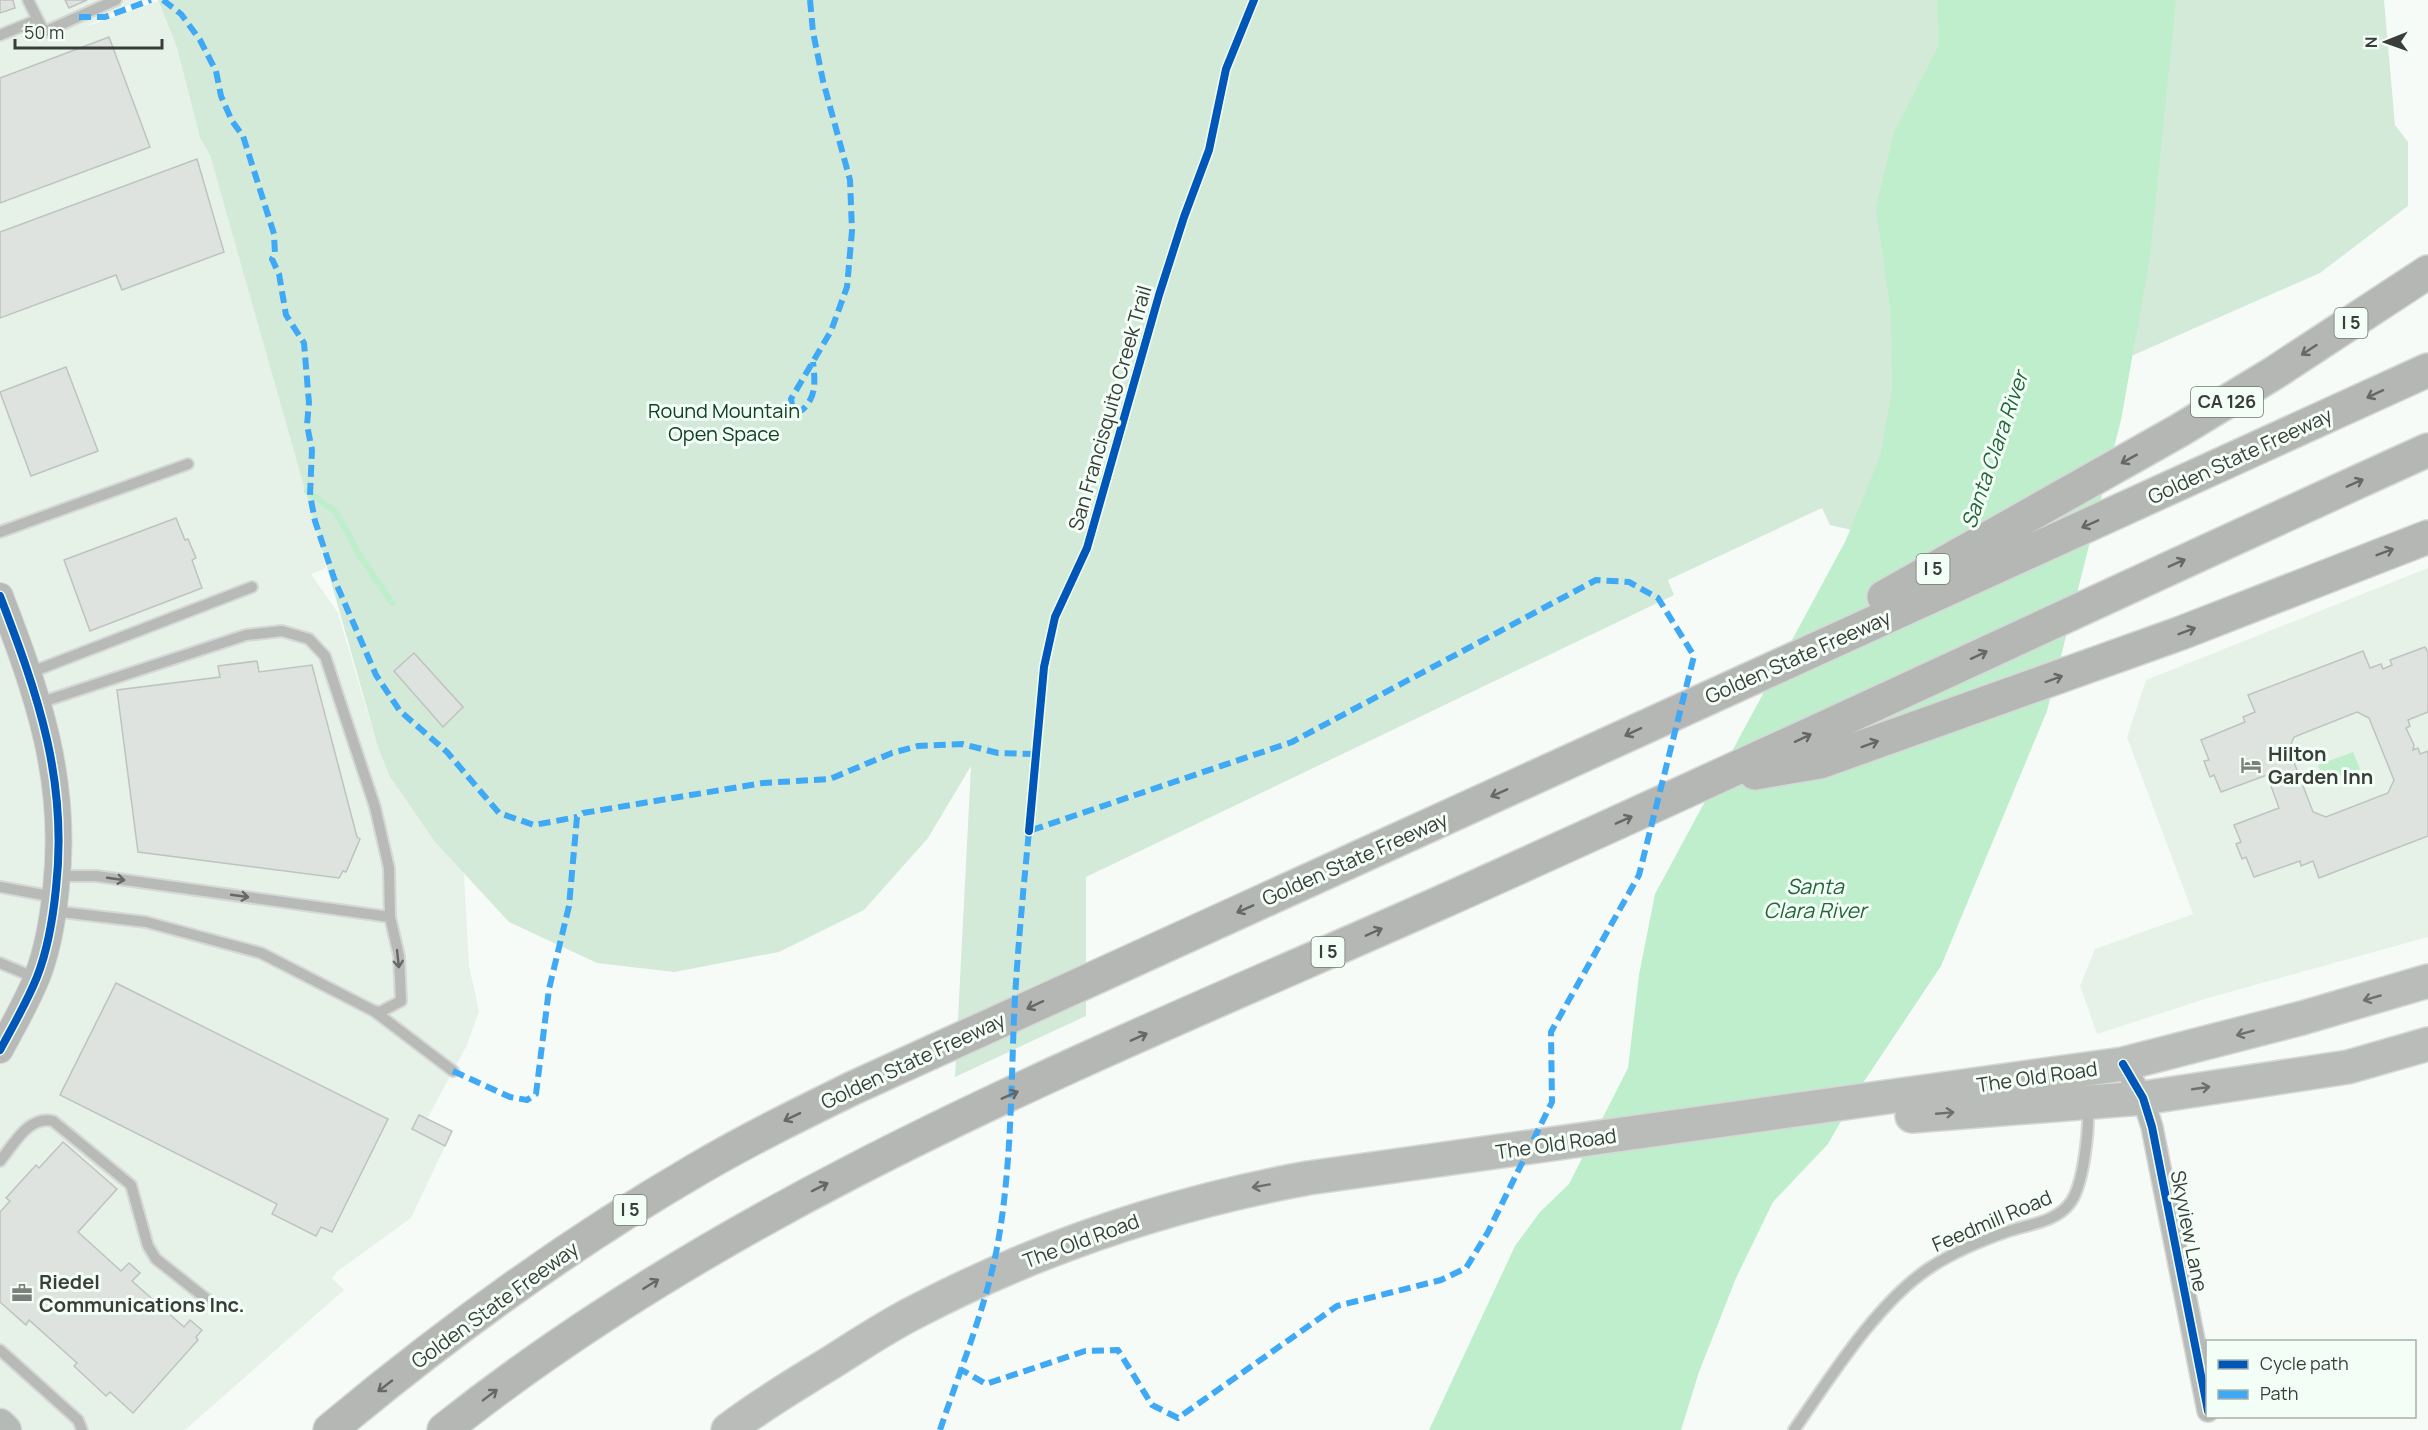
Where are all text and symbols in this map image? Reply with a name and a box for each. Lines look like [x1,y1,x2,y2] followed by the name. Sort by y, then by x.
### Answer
[15,12,162,50] scale bar
[2356,12,2416,72] north arrow
[24,20,64,44] text: 50 m
[2360,36,2382,48] text: N
[1062,282,1157,534] street label: San Francisquito Creek Trail
[2334,308,2368,338] road number: I 5
[2301,344,2318,356] one-way arrow
[1954,365,2035,532] water label: Santa Clara River
[2191,387,2263,417] road number: CA 126
[2366,389,2384,401] one-way arrow
[648,397,800,447] park label: Round Mountain Open Space
[2143,401,2337,510] street label: Golden State Freeway
[2121,453,2138,465] one-way arrow
[2346,476,2364,487] one-way arrow
[2081,519,2099,531] one-way arrow
[2375,546,2394,557] one-way arrow
[1916,554,1950,584] road number: I 5
[2168,557,2186,569] one-way arrow
[1701,603,1895,710] street label: Golden State Freeway
[2177,625,2196,636] one-way arrow
[1970,649,1988,661] one-way arrow
[2044,672,2063,683] one-way arrow
[1624,727,1642,738] one-way arrow
[1793,731,1811,743] one-way arrow
[1861,737,1879,748] one-way arrow
[2268,740,2373,790] place label: Hilton Garden Inn
[2239,753,2263,777] hotel icon: Hilton Garden Inn
[1491,788,1509,800] one-way arrow
[1258,805,1452,912] street label: Golden State Freeway
[1614,814,1633,825] one-way arrow
[1764,872,1869,924] water label: Santa Clara River
[105,873,125,884] one-way arrow
[230,890,250,901] one-way arrow
[1237,904,1255,915] one-way arrow
[1365,925,1383,937] one-way arrow
[1312,937,1344,967] road number: I 5
[393,949,404,969] one-way arrow
[2363,993,2382,1004] one-way arrow
[1027,999,1045,1011] one-way arrow
[816,1006,1010,1115] street label: Golden State Freeway
[2236,1028,2255,1039] one-way arrow
[1129,1031,1147,1042] one-way arrow
[1975,1055,2099,1098] street label: The Old Road
[2191,1082,2211,1093] one-way arrow
[1000,1089,1018,1100] one-way arrow
[1935,1107,1955,1118] one-way arrow
[784,1112,802,1124] one-way arrow
[1494,1122,1618,1165] street label: The Old Road
[2164,1168,2214,1294] street label: Skyview Lane
[810,1180,828,1192] one-way arrow
[1252,1181,1272,1192] one-way arrow
[1928,1183,2056,1258] street label: Feedmill Road
[614,1195,646,1225] road number: I 5
[1019,1207,1143,1274] street label: The Old Road
[406,1235,584,1374] street label: Golden State Freeway
[39,1268,245,1318] place label: Riedel Communications Inc.
[642,1277,659,1289] one-way arrow
[10,1281,34,1305] office icon: Riedel Communications Inc.
[2206,1340,2416,1418] legend
[2260,1351,2349,1375] text: Cycle path
[377,1380,393,1393] one-way arrow
[2260,1381,2298,1405] text: Path
[482,1388,498,1401] one-way arrow

